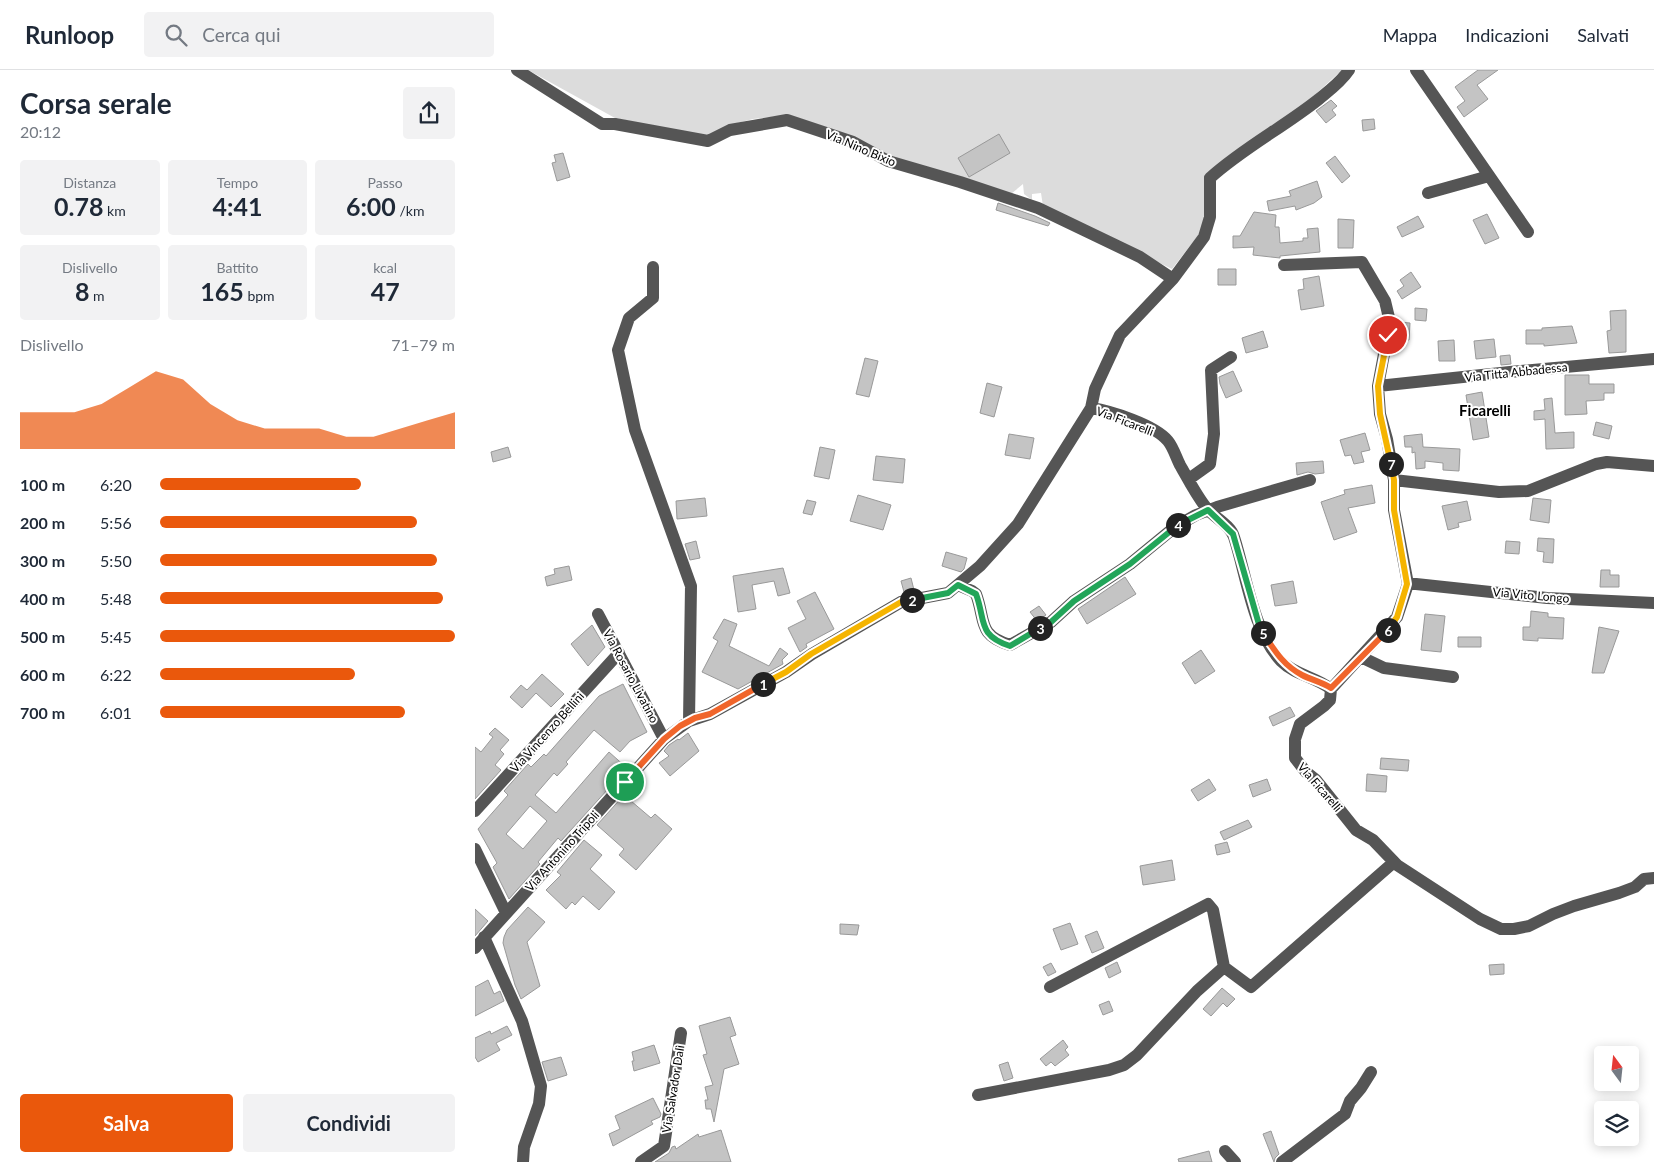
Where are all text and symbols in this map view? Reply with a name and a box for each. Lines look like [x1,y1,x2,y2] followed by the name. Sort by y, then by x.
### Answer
[144,12,494,57] search box
[25,20,114,49] text: Runloop
[162,21,190,49] icon: search
[202,23,280,46] text: Cerca qui
[1383,24,1437,46] text: Mappa
[1465,24,1549,46] text: Indicazioni
[1577,24,1629,46] text: Salvati
[20,86,172,120] text: Corsa serale
[403,87,455,139] button: share
[20,122,61,141] text: 20:12
[824,126,899,170] street label: Via Nino Bixio
[63,174,116,191] text: Distanza
[217,174,258,191] text: Tempo
[368,174,403,191] text: Passo
[54,191,103,221] text: 0.78
[213,191,262,221] text: 4:41
[346,191,396,221] text: 6:00
[103,202,126,219] text: km
[396,202,424,219] text: /km
[62,259,118,276] text: Dislivello
[217,259,258,276] text: Battito
[373,259,397,276] text: kcal
[75,276,90,306] text: 8
[200,276,244,306] text: 165
[371,276,400,306] text: 47
[90,287,105,304] text: m
[244,287,275,304] text: bpm
[1367,314,1409,356] pin
[1374,321,1402,349] icon: check
[20,335,84,354] text: Dislivello
[391,335,455,354] text: 71–79 m
[1464,359,1568,385] street label: Via Titta Abbadessa
[1459,401,1511,419] district label: Ficarelli
[1094,403,1156,439] street label: Via Ficarelli
[1379,452,1403,476] pin: 7
[1387,456,1396,473] text: 7
[20,475,65,494] text: 100 m
[100,475,132,494] text: 6:20
[1165,512,1191,538] pin: 4
[20,513,65,532] text: 200 m
[100,513,132,532] text: 5:56
[1174,517,1183,534] text: 4
[20,551,65,570] text: 300 m
[100,551,132,570] text: 5:50
[1492,584,1570,606] street label: Via Vito Longo
[899,588,925,612] pin: 2
[20,589,65,608] text: 400 m
[100,589,132,608] text: 5:48
[908,592,917,609] text: 2
[1027,616,1053,640] pin: 3
[1375,618,1401,642] pin: 6
[1036,620,1045,637] text: 3
[1251,620,1275,646] pin: 5
[1384,622,1393,639] text: 6
[1259,625,1268,642] text: 5
[20,627,65,646] text: 500 m
[100,627,132,646] text: 5:45
[600,627,662,726] street label: Via Rosario Livatino
[20,665,65,684] text: 600 m
[100,665,132,684] text: 6:22
[751,672,775,696] pin: 1
[759,676,768,693] text: 1
[507,689,587,775] street label: Via Vincenzo Bellini
[20,703,65,722] text: 700 m
[100,703,132,722] text: 6:01
[1295,759,1346,815] street label: Via Ficarelli
[604,761,646,803] pin
[611,768,639,796] icon: arrive
[522,807,602,894] street label: Via Antonino Tripoli
[659,1044,687,1134] street label: Via Salvador Dalì
[1594,1046,1639,1091] north arrow
[1594,1046,1639,1146] map controls
[20,1094,233,1152] button: Salva
[243,1094,455,1152] button: Condividi
[1594,1101,1639,1146] button: layers

